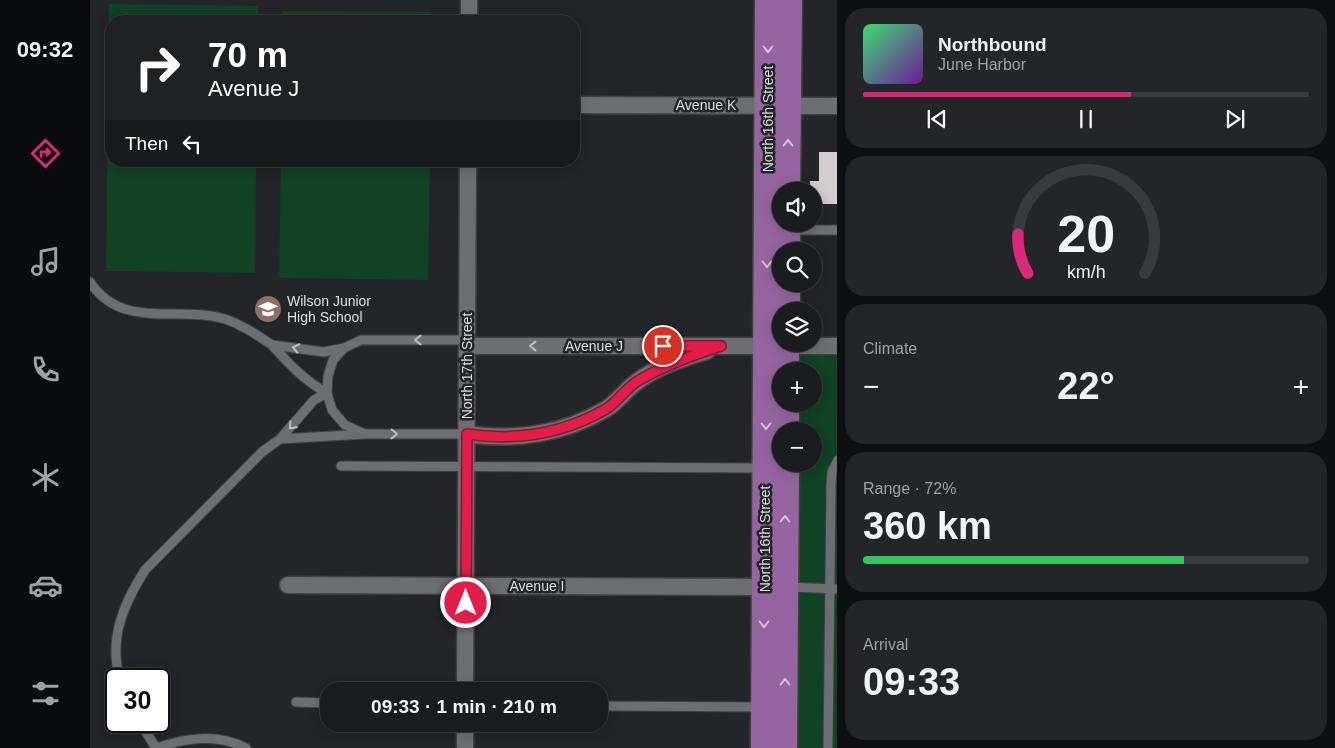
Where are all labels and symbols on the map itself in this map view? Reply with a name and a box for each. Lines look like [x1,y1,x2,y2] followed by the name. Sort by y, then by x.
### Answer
[763,45,773,53] one-way arrow
[760,66,776,172] street label: North 16th Street
[676,97,737,113] street label: Avenue K
[783,138,793,146] one-way arrow
[762,260,772,268] one-way arrow
[287,293,371,325] place label: Wilson Junior High School
[253,294,283,324] school or university icon: Wilson Junior High School
[459,313,475,419] street label: North 17th Street
[642,325,684,367] pin
[414,335,422,345] one-way arrow
[565,338,623,354] street label: Avenue J
[528,341,536,351] one-way arrow
[291,344,300,354] one-way arrow
[289,420,298,429] one-way arrow
[761,422,771,430] one-way arrow
[390,429,398,439] one-way arrow
[757,486,773,592] street label: North 16th Street
[780,515,790,523] one-way arrow
[439,576,491,628] position arrow
[509,578,565,594] street label: Avenue I
[759,620,769,628] one-way arrow
[105,668,170,733] speed limit sign: 30
[780,678,790,686] one-way arrow

